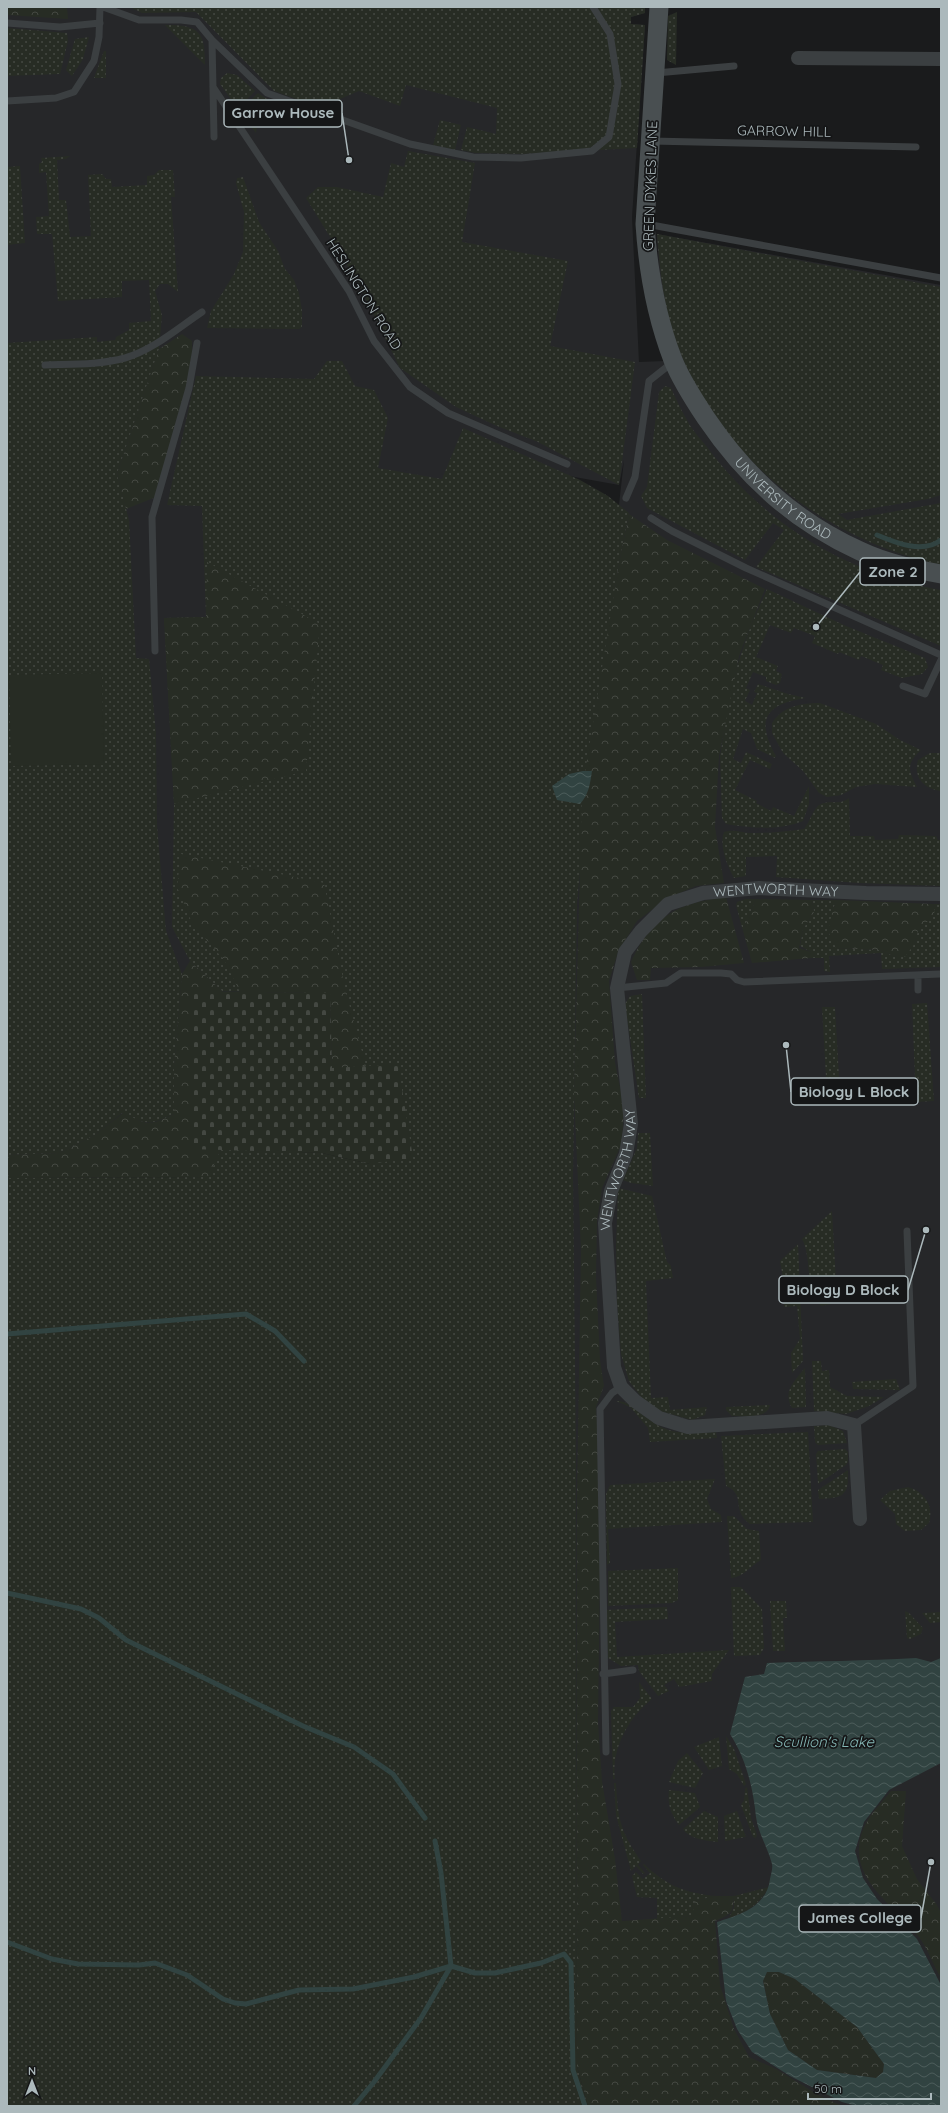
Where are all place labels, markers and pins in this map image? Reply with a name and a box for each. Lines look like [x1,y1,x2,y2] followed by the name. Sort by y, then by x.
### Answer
[224,100,342,127] callout: Garrow House
[860,558,925,585] callout: Zone 2
[791,1078,918,1105] callout: Biology L Block
[779,1276,908,1303] callout: Biology D Block
[799,1905,921,1932] callout: James College

